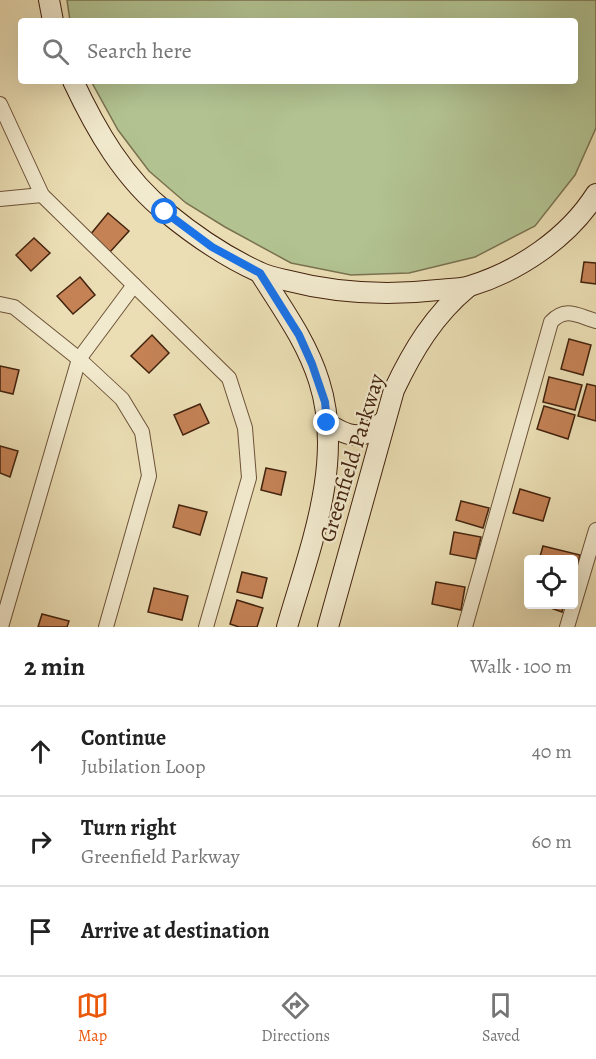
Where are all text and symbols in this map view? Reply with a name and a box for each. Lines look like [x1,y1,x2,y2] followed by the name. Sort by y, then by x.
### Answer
[18,18,578,84] search box
[39,35,72,68] icon: search
[87,36,192,66] text: Search here
[151,198,177,224] route start
[312,370,392,546] street label: Greenfield Parkway
[313,409,339,435] route end
[524,555,578,609] map controls
[524,555,578,609] button: locate
[24,649,85,684] text: 2 min
[470,653,572,680] text: Walk · 100 m
[81,723,166,753] text: Continue
[24,735,57,768] icon: ahead
[532,738,572,765] text: 40 m
[81,753,206,780] text: Jubilation Loop
[81,813,177,843] text: Turn right
[24,825,57,858] icon: right
[532,828,572,855] text: 60 m
[81,843,240,870] text: Greenfield Parkway
[24,915,57,948] icon: arrive
[81,916,270,946] text: Arrive at destination
[76,989,109,1047] tab: Map
[261,989,330,1047] tab: Directions
[482,989,520,1047] tab: Saved

